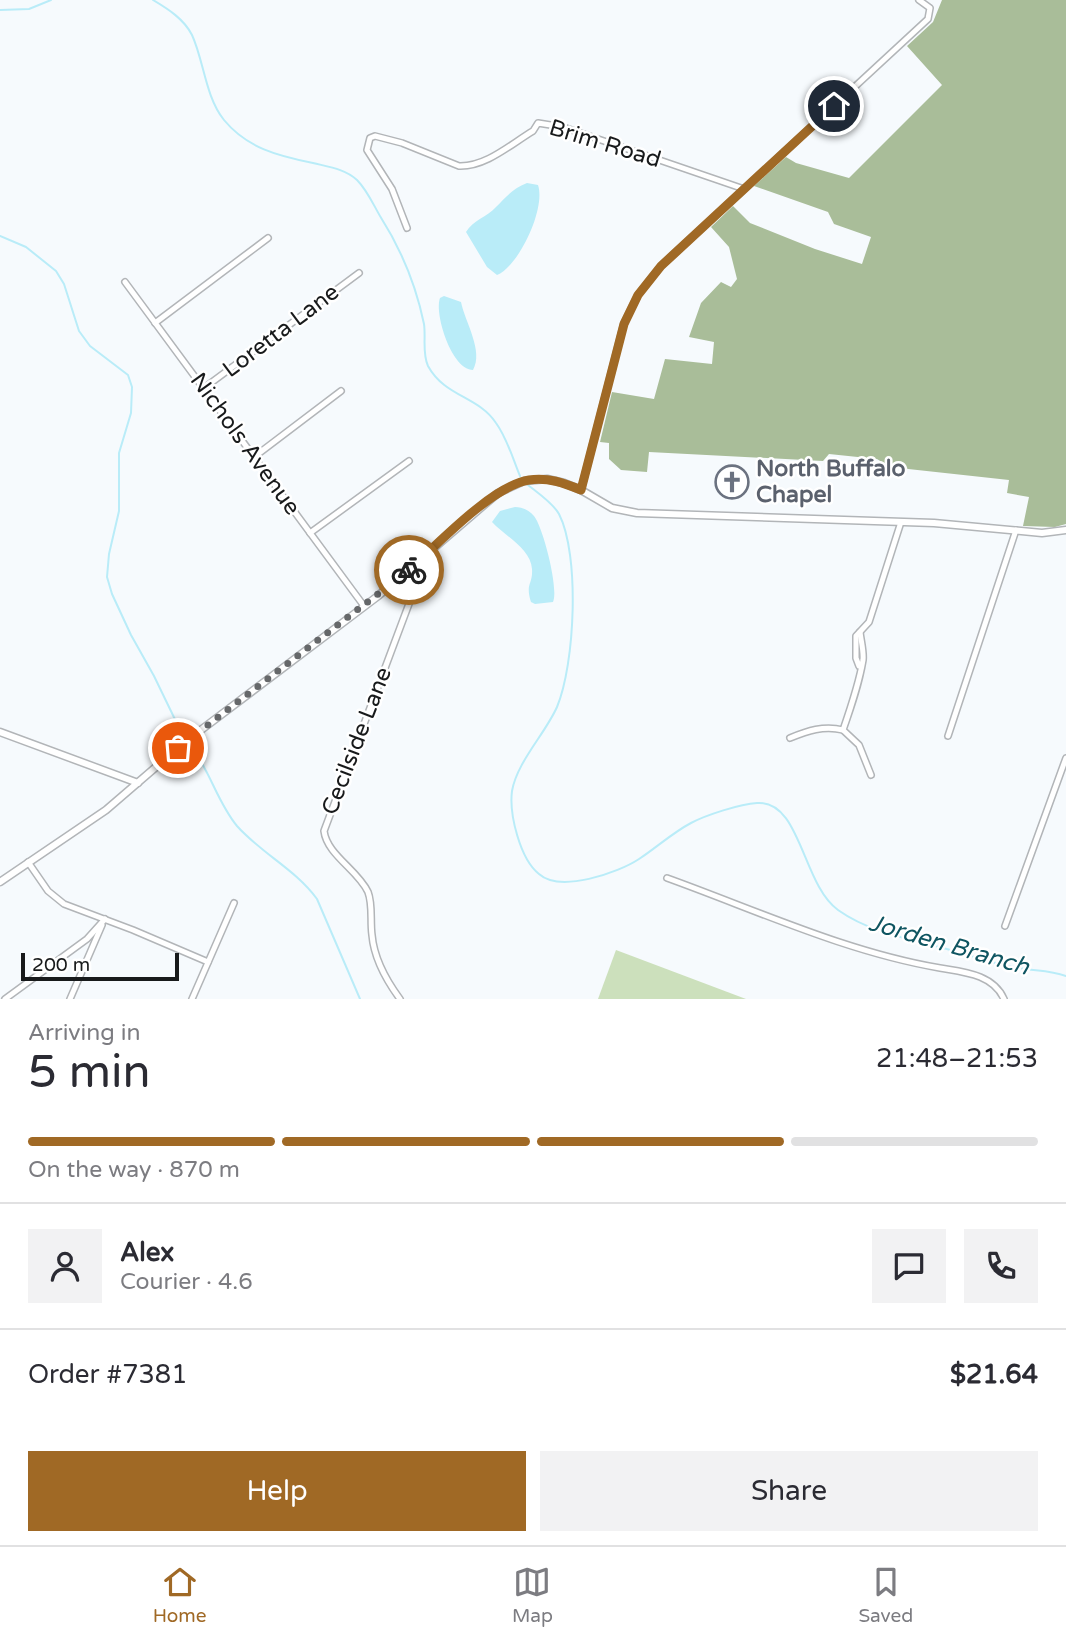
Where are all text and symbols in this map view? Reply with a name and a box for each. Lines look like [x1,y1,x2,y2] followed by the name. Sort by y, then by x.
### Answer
[804,76,864,136] pin
[815,87,853,125] icon: home
[546,114,664,174] street label: Brim Road
[217,278,345,384] street label: Loretta Lane
[184,367,306,521] street label: Nichols Avenue
[756,455,906,509] place label: North Buffalo Chapel
[713,463,751,501] church icon: North Buffalo Chapel
[374,535,444,605] courier
[390,551,428,589] icon: bike
[316,663,398,819] street label: Cecilside Lane
[148,718,208,778] pin
[159,729,197,767] icon: bag
[866,908,1034,982] water label: Jorden Branch
[21,950,178,982] scale bar
[32,954,90,976] text: 200 m
[28,1019,141,1047] text: Arriving in
[876,1043,1038,1074] text: 21:48–21:53
[28,1045,151,1100] text: 5 min
[28,1156,240,1184] text: On the way · 870 m
[28,1229,102,1303] button: person
[872,1229,946,1303] button: chat
[964,1229,1038,1303] button: phone
[120,1237,174,1268] text: Alex
[120,1268,253,1296] text: Courier · 4.6
[28,1359,188,1390] text: Order #7381
[950,1359,1038,1390] text: $21.64
[28,1451,526,1531] button: Help
[540,1451,1038,1531] button: Share
[153,1563,207,1627] tab: Home
[512,1563,553,1627] tab: Map
[858,1563,913,1627] tab: Saved

